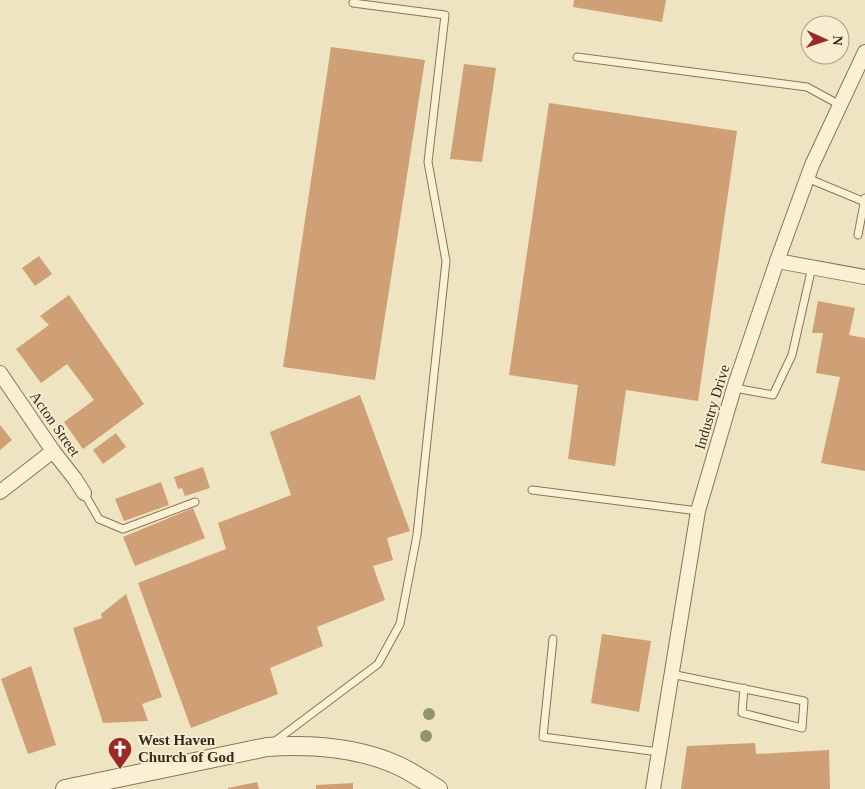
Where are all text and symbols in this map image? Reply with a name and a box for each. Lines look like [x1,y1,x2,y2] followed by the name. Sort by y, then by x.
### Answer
[800,15,850,65] north arrow
[830,35,845,46] text: N
[691,362,733,451] street label: Industry Drive
[27,389,84,460] street label: Acton Street
[138,732,235,765] place label: West Haven Church of God
[107,736,133,770] church icon: West Haven Church of God

